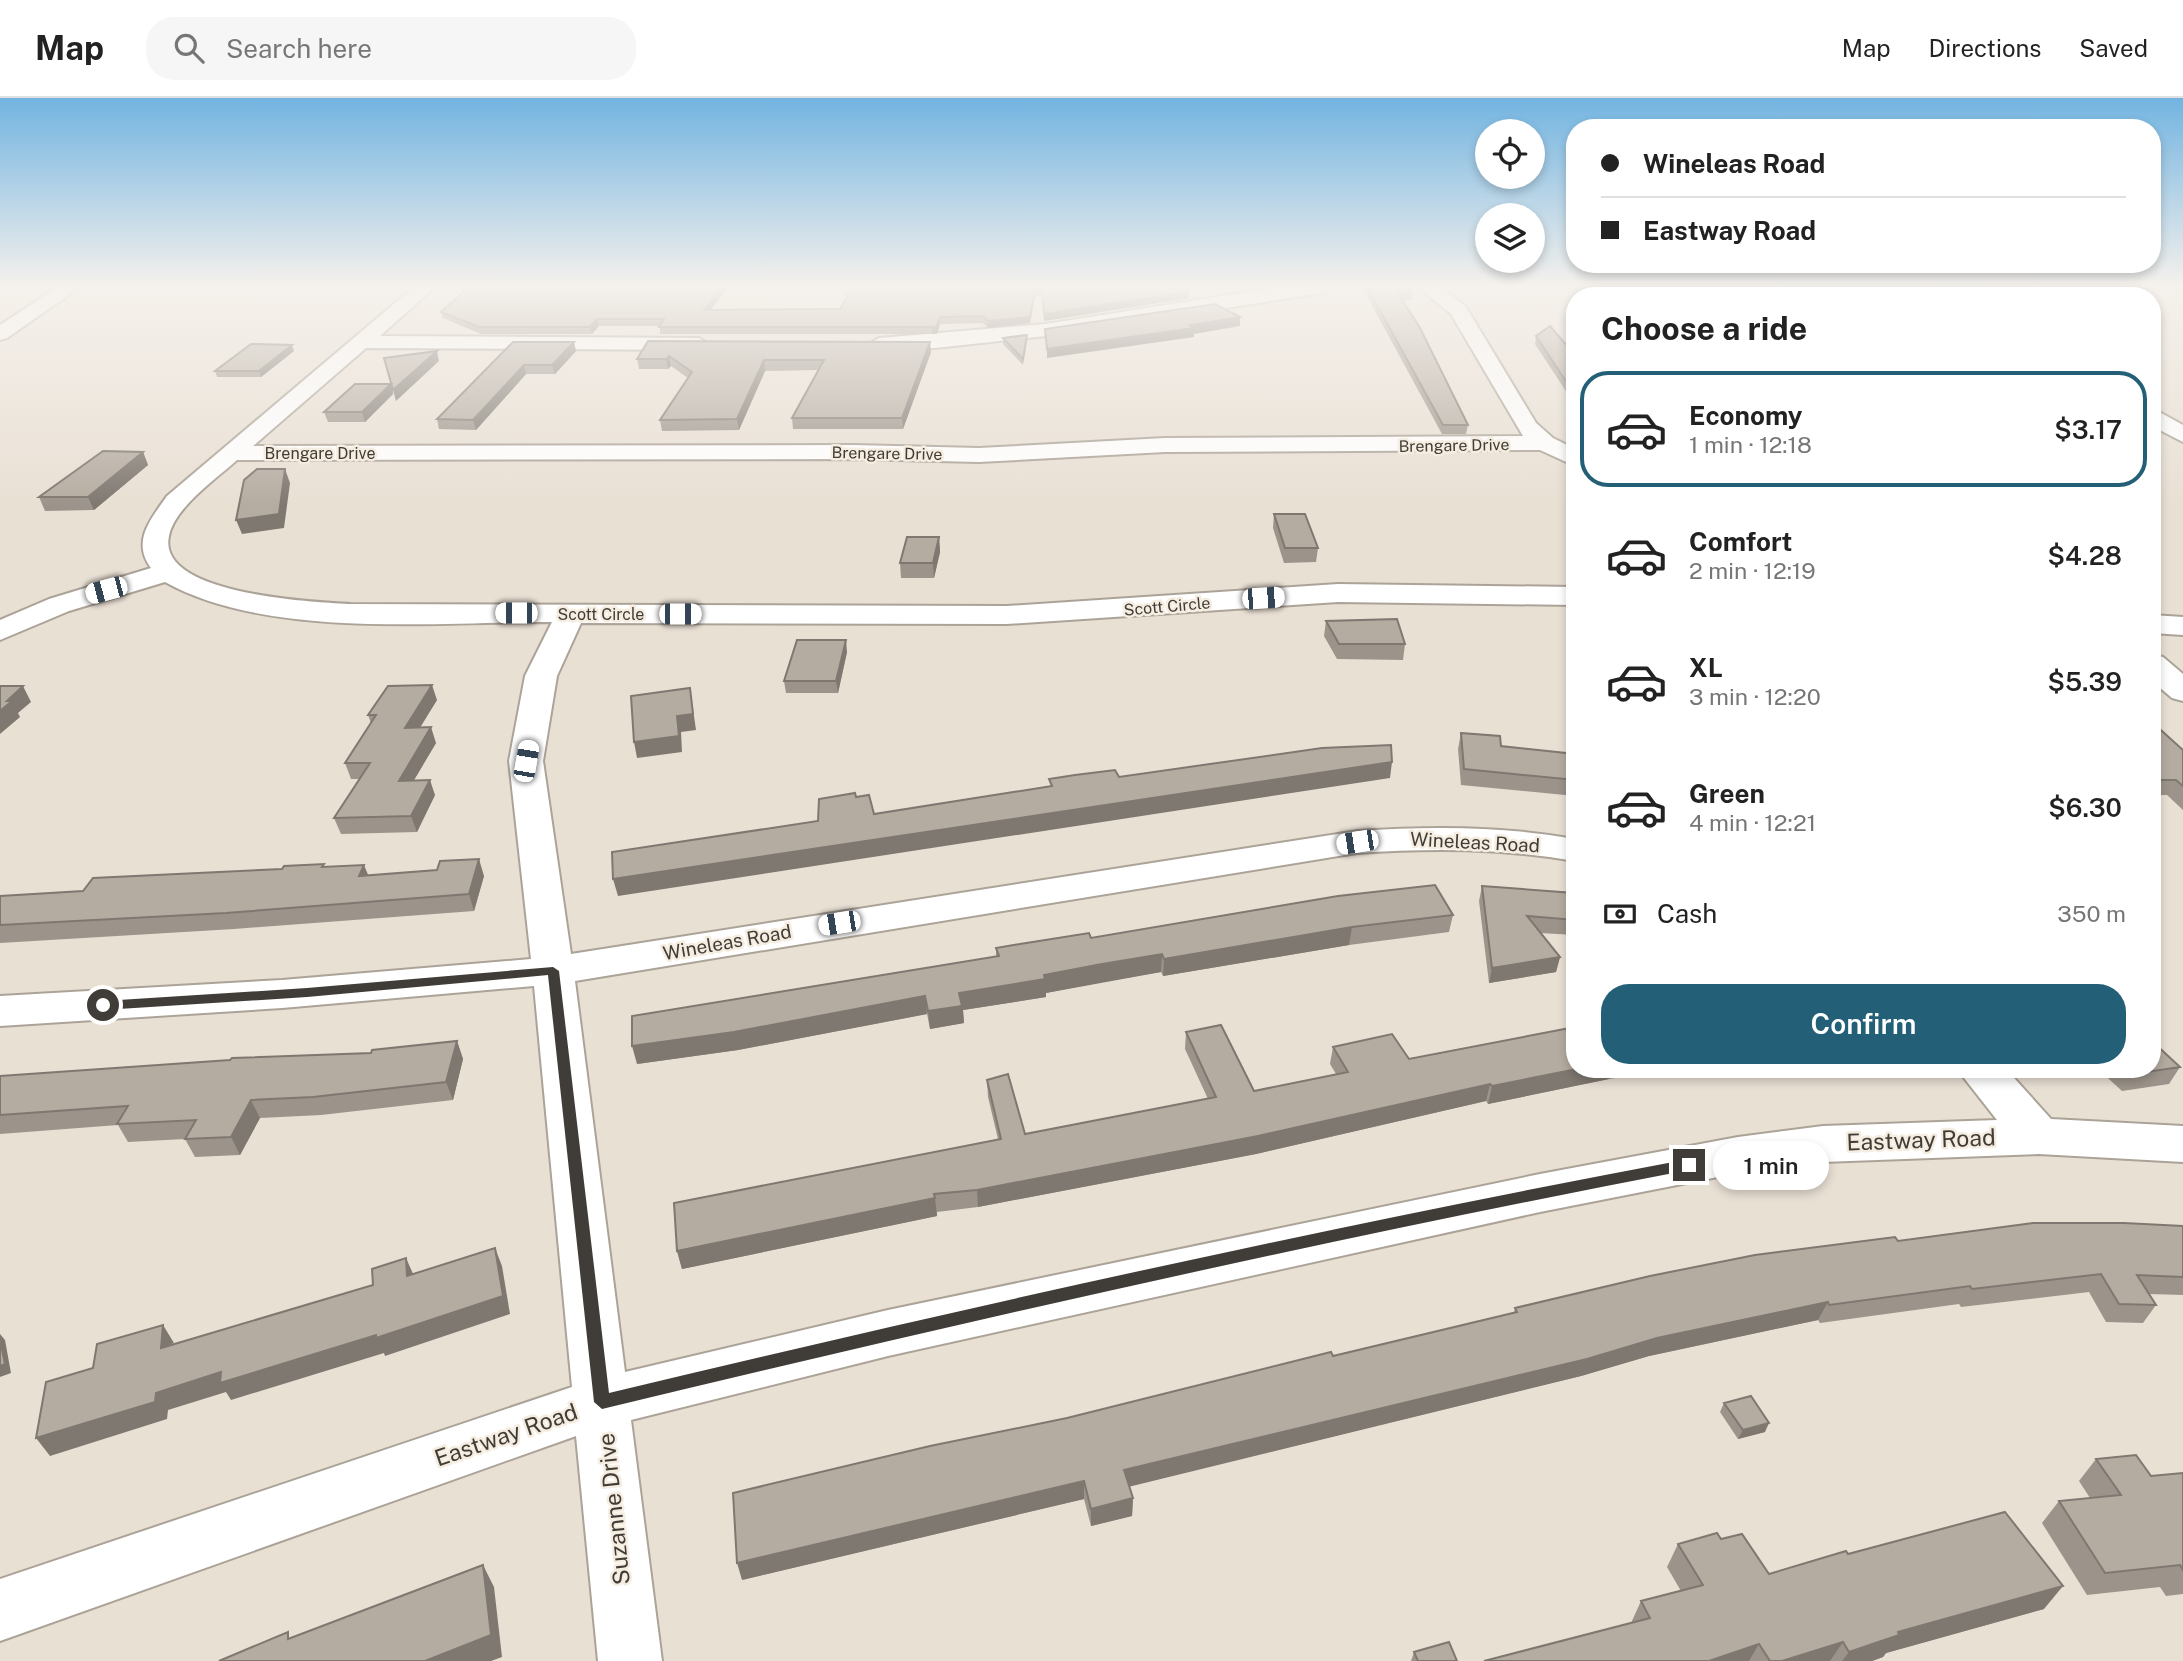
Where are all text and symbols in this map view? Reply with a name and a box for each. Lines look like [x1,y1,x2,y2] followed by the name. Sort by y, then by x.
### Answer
[146,17,636,80] search box
[35,29,104,67] text: Map
[170,29,208,67] icon: search
[226,33,372,64] text: Search here
[1842,34,1891,62] text: Map
[1929,34,2041,62] text: Directions
[2079,34,2148,62] text: Saved
[1475,119,1545,273] map controls
[1475,119,1545,189] button: locate
[1643,148,1825,179] text: Wineleas Road
[1475,203,1545,273] button: layers
[1643,215,1816,246] text: Eastway Road
[1601,310,1807,347] text: Choose a ride
[1605,398,1668,461] icon: car
[1689,400,1802,431] text: Economy
[2054,414,2122,445] text: $3.17
[1689,431,1812,458] text: 1 min · 12:18
[1398,435,1510,456] street label: Brengare Drive
[831,443,943,464] street label: Brengare Drive
[265,444,375,463] street label: Brengare Drive
[1605,524,1668,587] icon: car
[1689,526,1792,557] text: Comfort
[2048,540,2122,571] text: $4.28
[1689,557,1816,584] text: 2 min · 12:19
[83,574,130,606] car
[1242,586,1285,610] car
[1123,593,1211,620] street label: Scott Circle
[496,603,538,624] car
[660,604,702,625] car
[558,605,644,624] street label: Scott Circle
[1605,650,1668,713] icon: car
[1689,652,1723,683] text: XL
[2047,666,2122,697] text: $5.39
[1689,683,1821,710] text: 3 min · 12:20
[513,738,540,784] car
[1605,776,1668,839] icon: car
[1689,778,1765,809] text: Green
[2048,792,2122,823] text: $6.30
[1689,809,1816,836] text: 4 min · 12:21
[1335,828,1380,856] car
[1409,828,1541,856] street label: Wineleas Road
[1601,895,1639,933] icon: cash
[1657,898,1717,929] text: Cash
[2057,900,2126,927] text: 350 m
[817,909,862,937] car
[661,920,793,964] street label: Wineleas Road
[1601,984,2126,1064] button: Confirm
[87,989,119,1021] route start
[1846,1123,1996,1156] street label: Eastway Road
[1714,1140,1829,1190] callout: 1 min
[1673,1149,1705,1181] route end
[1744,1152,1798,1179] text: 1 min
[431,1397,581,1472] street label: Eastway Road
[592,1432,635,1586] street label: Suzanne Drive

